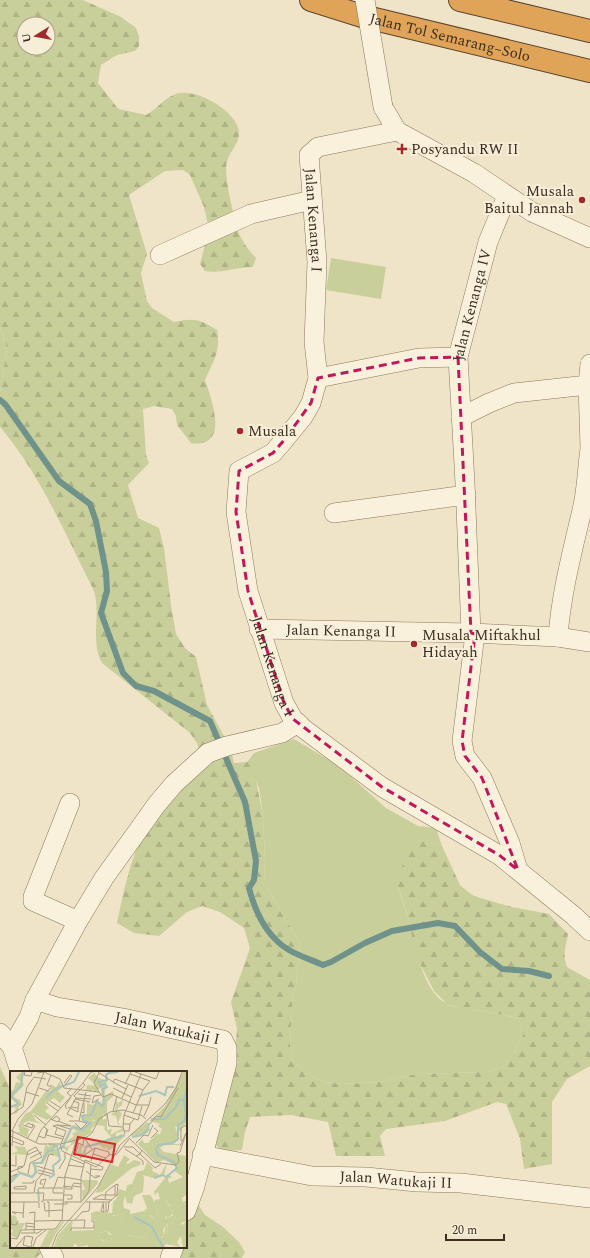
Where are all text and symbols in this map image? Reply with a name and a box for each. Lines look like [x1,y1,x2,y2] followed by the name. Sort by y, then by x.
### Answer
[367,7,533,68] street label: Jalan Tol Semarang–Solo
[16,16,56,56] north arrow
[17,32,36,44] text: U
[411,138,519,161] place label: Posyandu RW II
[396,143,408,155] marker: Posyandu RW II
[298,167,328,273] street label: Jalan Kenanga I
[484,180,575,220] place label: Musala Baitul Jannah
[577,195,587,205] marker: Musala Baitul Jannah
[447,246,498,362] street label: Jalan Kenanga IV
[248,420,297,443] place label: Musala
[235,426,245,436] marker: Musala
[245,613,300,721] street label: Jalan Kenanga I
[286,619,396,644] street label: Jalan Kenanga II
[422,624,541,664] place label: Musala Miftakhul Hidayah
[409,639,419,649] marker: Musala Miftakhul Hidayah
[113,1006,222,1051] street label: Jalan Watukaji I
[10,1071,187,1248] inset map
[339,1166,452,1195] street label: Jalan Watukaji II
[446,1216,504,1242] scale bar
[452,1221,477,1240] text: 20 m

